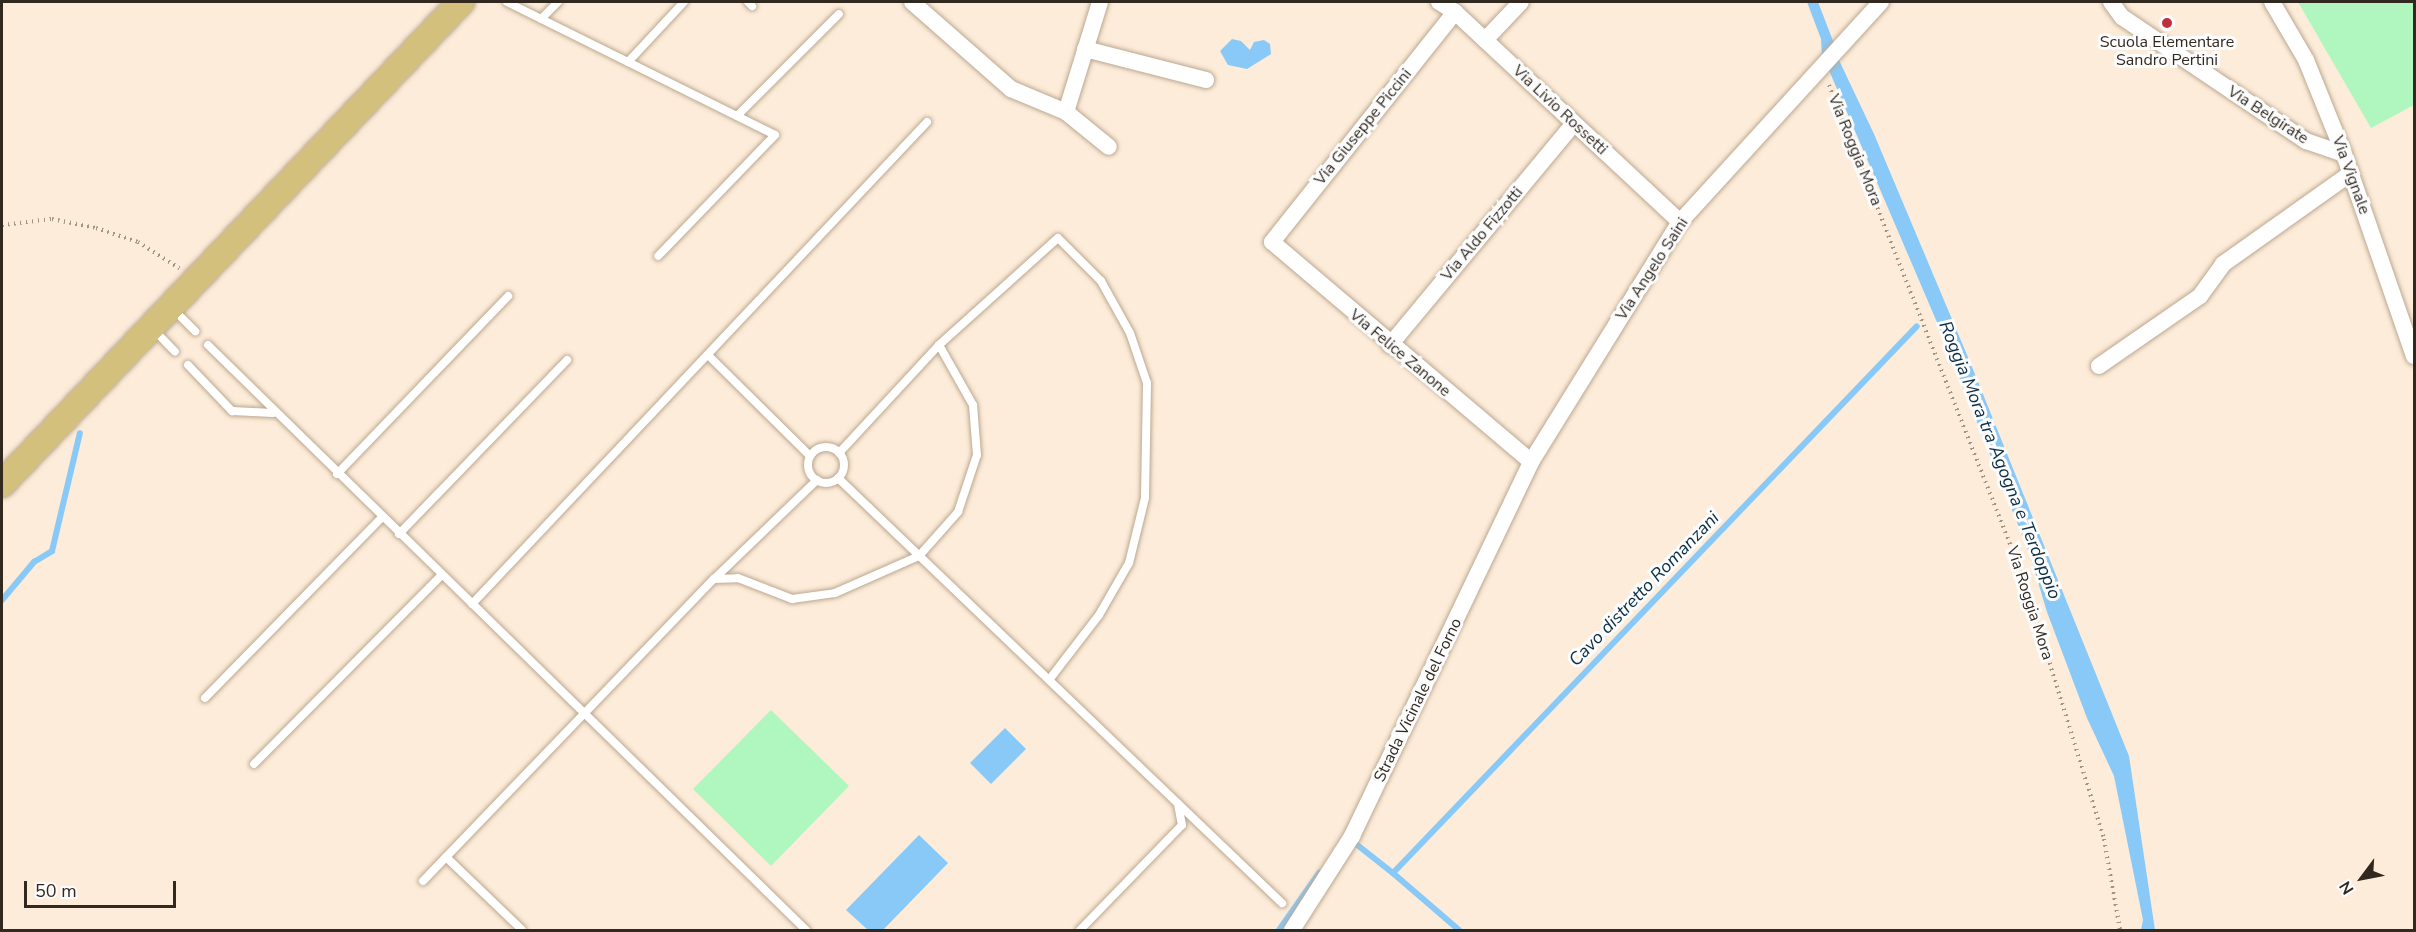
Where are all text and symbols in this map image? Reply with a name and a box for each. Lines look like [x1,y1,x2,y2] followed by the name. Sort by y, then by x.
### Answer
[2160,16,2174,30] marker: Scuola Elementare Sandro Pertini
[2100,32,2234,70] place label: Scuola Elementare Sandro Pertini
[1509,61,1611,159] street label: Via Livio Rossetti
[1310,65,1416,189] street label: Via Giuseppe Piccini
[2224,82,2312,148] street label: Via Belgirate
[1824,91,1886,209] street label: Via Roggia Mora
[2328,133,2374,217] street label: Via Vignale
[1437,183,1527,285] street label: Via Aldo Fizzotti
[1612,214,1692,324] street label: Via Angelo Saini
[1346,305,1454,401] street label: Via Felice Zanone
[1934,318,2066,602] water label: Roggia Mora tra Agogna e Terdoppio
[1564,507,1724,671] water label: Cavo distretto Romanzani
[2003,544,2057,662] street label: Via Roggia Mora
[1370,615,1466,785] street label: Strada Vicinale del Forno
[2332,848,2392,908] north arrow
[27,869,178,907] scale bar
[2334,877,2359,898] text: N
[35,879,77,903] text: 50 m

